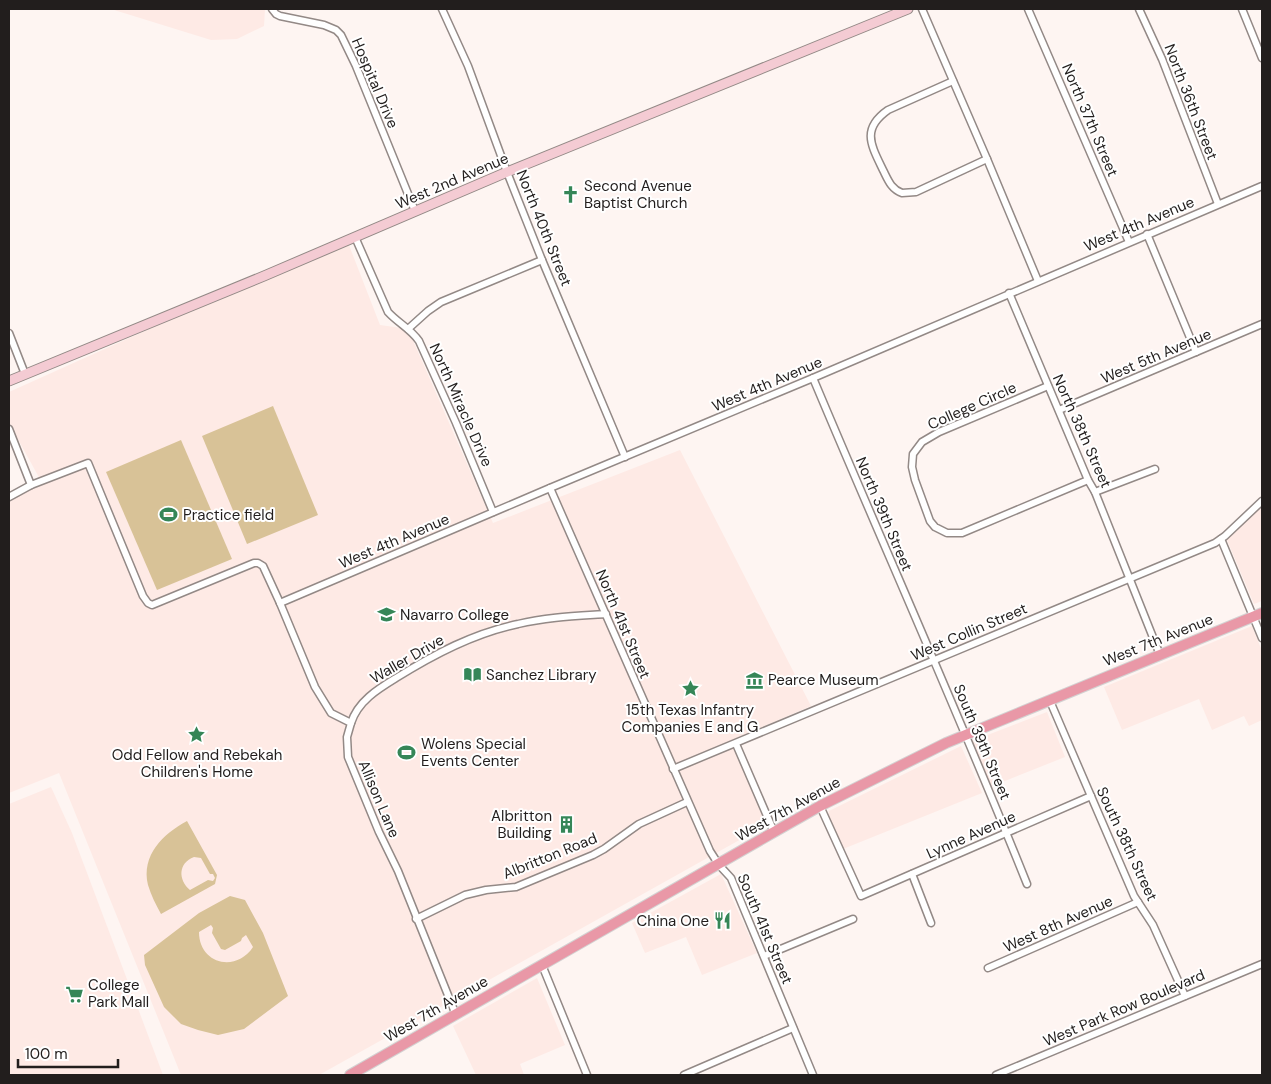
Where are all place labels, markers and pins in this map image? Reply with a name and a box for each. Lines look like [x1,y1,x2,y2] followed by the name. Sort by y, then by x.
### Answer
[584,176,692,213] place label: Second Avenue Baptist Church
[560,185,580,205] church icon: Second Avenue Baptist Church
[159,505,179,525] sports icon: Practice field
[183,505,274,525] place label: Practice field
[376,605,396,625] school or university icon: Navarro College
[400,605,509,625] place label: Navarro College
[462,665,482,685] library icon: Sanchez Library
[486,665,597,685] place label: Sanchez Library
[744,670,764,690] museum icon: Pearce Museum
[768,670,879,690] place label: Pearce Museum
[680,679,700,699] place icon: 15th Texas Infantry Companies E and G
[622,700,758,737] place label: 15th Texas Infantry Companies E and G
[187,724,207,744] place icon: Odd Fellow and Rebekah Children's Home
[421,734,526,771] place label: Wolens Special Events Center
[397,743,417,763] sports icon: Wolens Special Events Center
[112,745,282,782] place label: Odd Fellow and Rebekah Children's Home
[491,806,552,843] place label: Albritton Building
[556,815,576,835] building icon: Albritton Building
[637,911,709,931] place label: China One
[713,911,733,931] restaurant icon: China One
[88,975,149,1012] place label: College Park Mall
[64,984,84,1004] supermarket icon: College Park Mall

